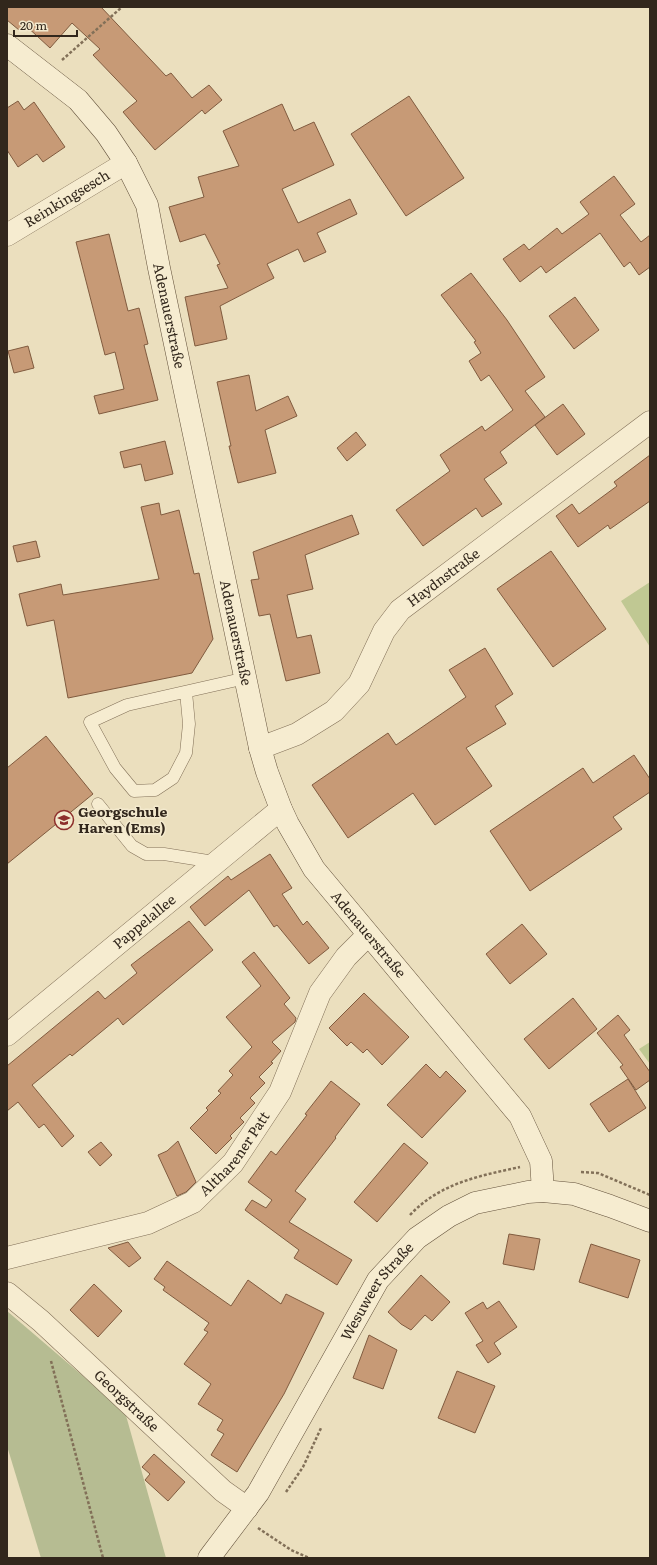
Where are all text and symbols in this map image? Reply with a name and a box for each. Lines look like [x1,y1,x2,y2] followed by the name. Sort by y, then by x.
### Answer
[14,12,77,38] scale bar
[20,16,47,34] text: 20 m
[20,164,113,232] street label: Reinkingsesch
[149,261,191,370] street label: Adenauerstraße
[402,543,483,611] street label: Haydnstraße
[216,578,258,687] street label: Adenauerstraße
[78,801,168,837] place label: Georgschule Haren (Ems)
[53,809,75,831] school or university icon: Georgschule Haren (Ems)
[327,886,411,981] street label: Adenauerstraße
[108,889,179,953] street label: Pappelallee
[194,1107,274,1200] street label: Altharener Patt
[335,1237,417,1344] street label: Wesuweer Straße
[90,1365,164,1436] street label: Georgstraße

